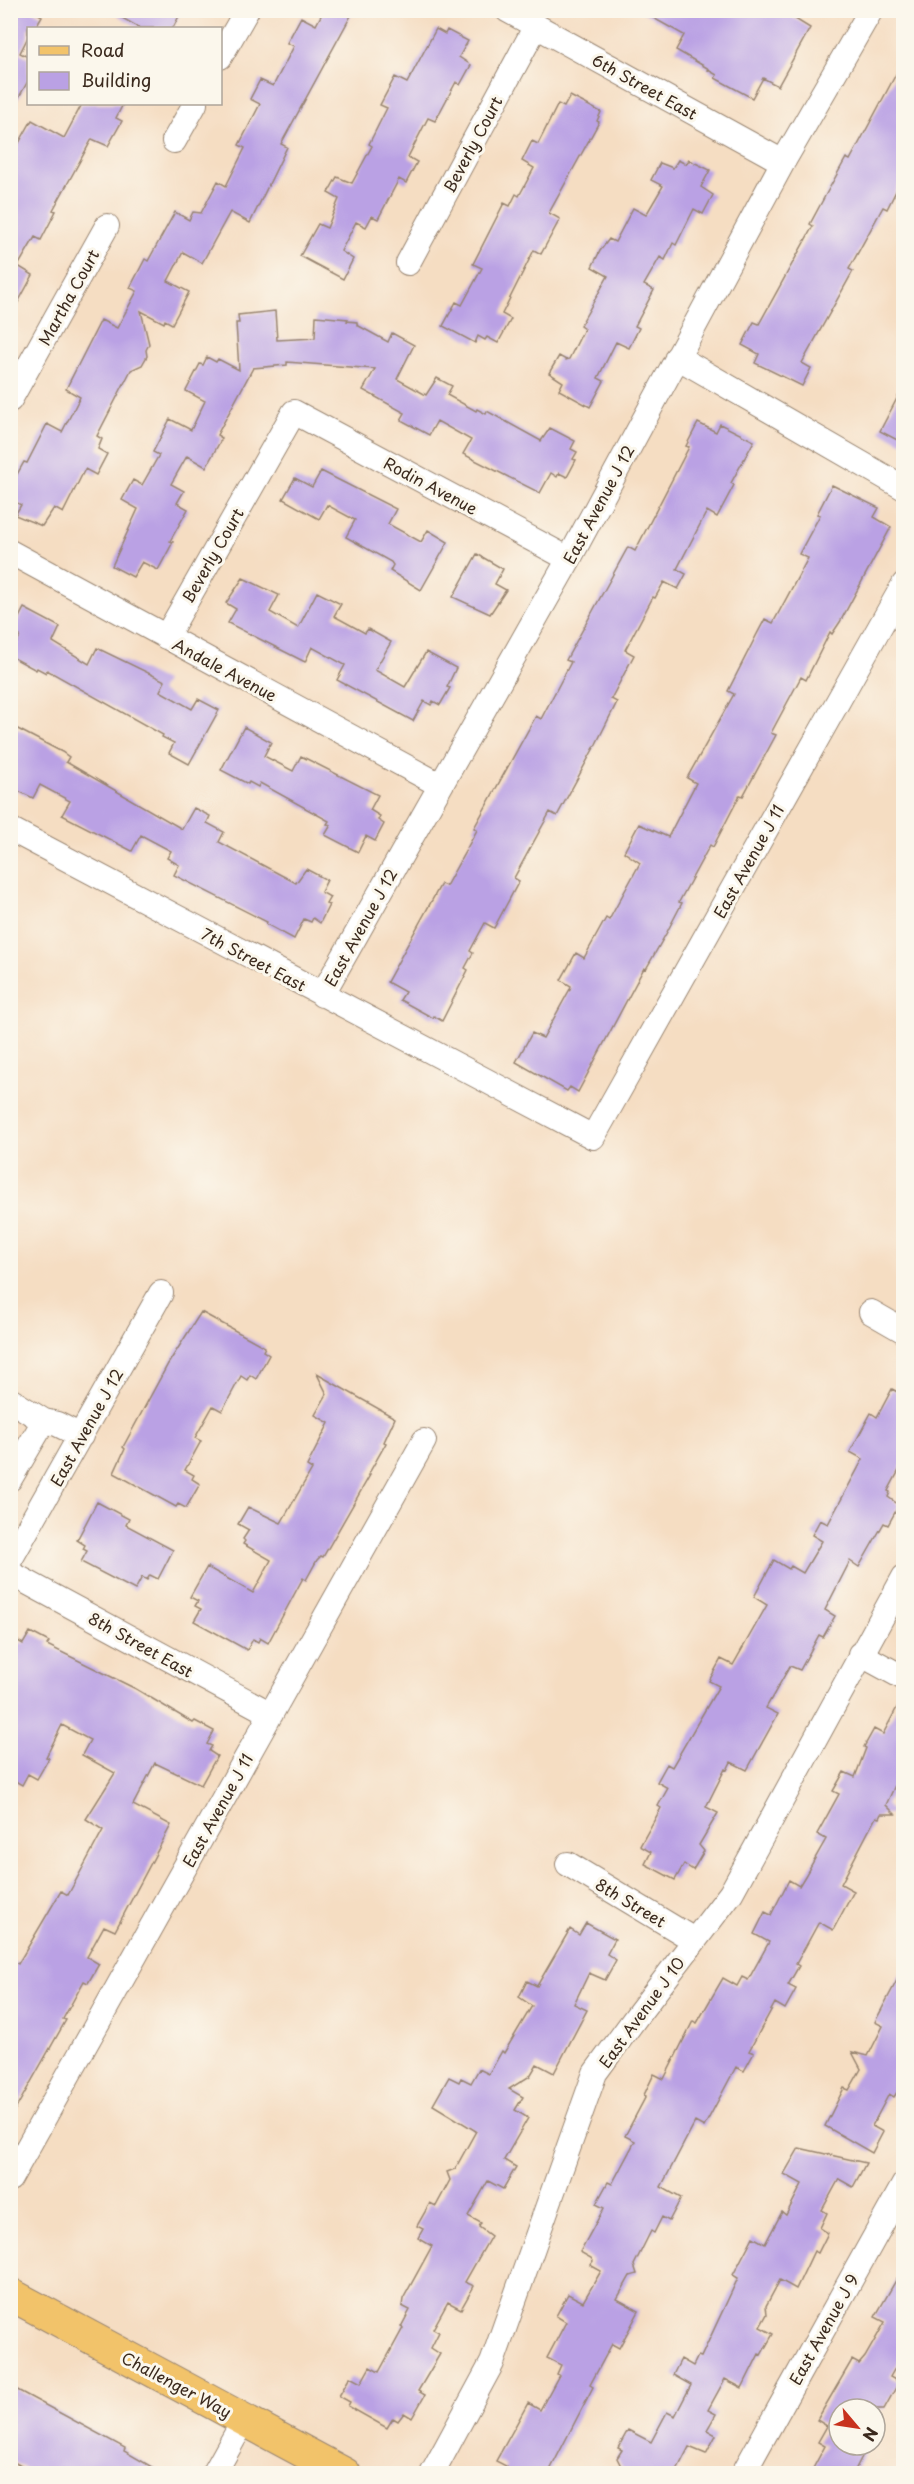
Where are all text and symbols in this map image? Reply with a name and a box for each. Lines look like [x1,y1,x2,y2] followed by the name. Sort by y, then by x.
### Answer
[27,27,222,105] legend
[81,36,125,63] text: Road
[588,47,702,125] street label: 6th Street East
[81,66,151,93] text: Building
[436,91,508,196] street label: Beverly Court
[32,244,105,349] street label: Martha Court
[556,440,640,568] street label: East Avenue J 12
[380,450,482,520] street label: Rodin Avenue
[175,503,249,607] street label: Beverly Court
[169,631,282,707] street label: Andale Avenue
[707,800,789,922] street label: East Avenue J 11
[318,864,402,990] street label: East Avenue J 12
[197,921,311,997] street label: 7th Street East
[44,1364,128,1490] street label: East Avenue J 12
[84,1605,198,1683] street label: 8th Street East
[176,1749,258,1871] street label: East Avenue J 11
[591,1871,671,1933] street label: 8th Street
[592,1951,690,2073] street label: East Avenue J 10
[783,2269,863,2389] street label: East Avenue J 9
[118,2345,236,2423] street label: Challenger Way
[827,2397,887,2457] north arrow
[857,2423,885,2446] text: N

